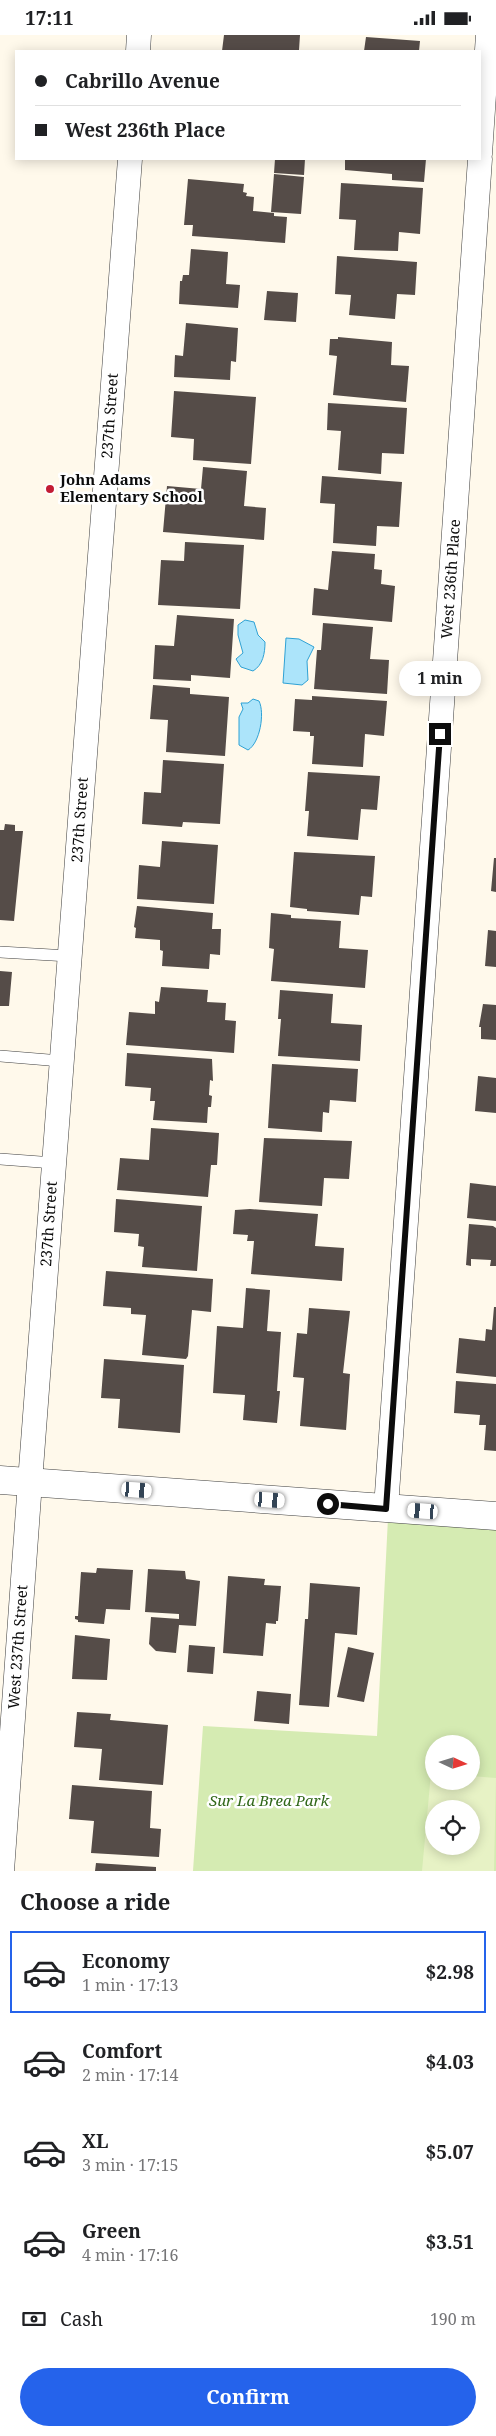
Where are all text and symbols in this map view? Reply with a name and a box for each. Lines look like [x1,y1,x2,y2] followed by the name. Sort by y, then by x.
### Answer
[25,5,74,31] text: 17:11
[65,68,220,94] text: Cabrillo Avenue
[65,117,225,143] text: West 236th Place
[96,372,122,459] street label: 237th Street
[59,469,204,506] place label: John Adams Elementary School
[44,483,56,495] marker: John Adams Elementary School
[436,518,464,640] street label: West 236th Place
[399,661,481,697] callout: 1 min
[417,667,463,689] text: 1 min
[429,723,451,745] route end
[66,776,92,863] street label: 237th Street
[35,1180,61,1267] street label: 237th Street
[121,1481,152,1499] car
[254,1491,285,1509] car
[317,1493,339,1515] route start
[407,1502,438,1520] car
[3,1584,31,1710] street label: West 237th Street
[425,1735,480,1790] north arrow
[425,1735,480,1855] map controls
[209,1790,329,1810] park label: Sur La Brea Park
[425,1800,480,1855] button: locate
[20,1886,170,1916] text: Choose a ride
[82,1948,170,1974] text: Economy
[22,1950,67,1995] icon: car
[425,1959,474,1985] text: $2.98
[82,1974,178,1996] text: 1 min · 17:13
[82,2038,162,2064] text: Comfort
[22,2040,67,2085] icon: car
[425,2049,474,2075] text: $4.03
[82,2064,178,2086] text: 2 min · 17:14
[82,2128,108,2154] text: XL
[22,2130,67,2175] icon: car
[425,2139,474,2165] text: $5.07
[82,2154,178,2176] text: 3 min · 17:15
[82,2218,141,2244] text: Green
[22,2220,67,2265] icon: car
[425,2229,474,2255] text: $3.51
[82,2244,178,2266] text: 4 min · 17:16
[20,2305,48,2333] icon: cash
[60,2306,103,2332] text: Cash
[430,2308,476,2330] text: 190 m
[20,2368,476,2426] button: Confirm

